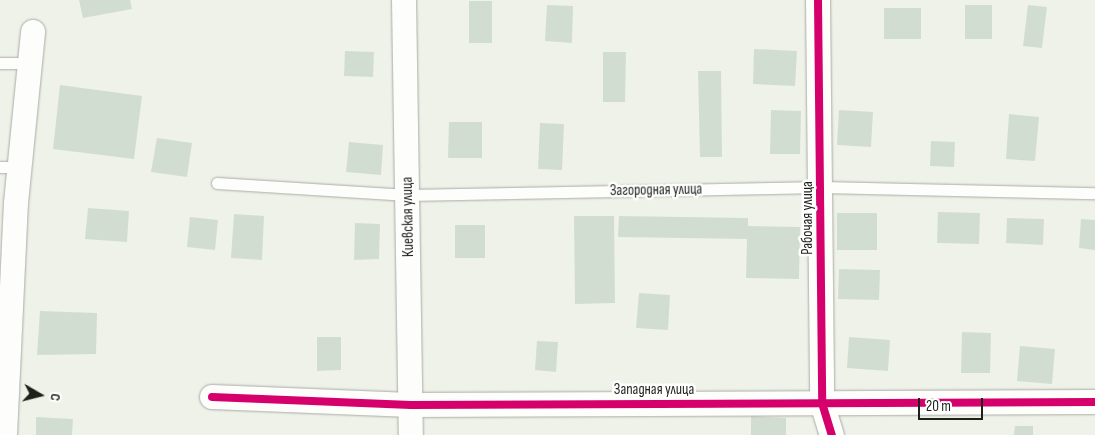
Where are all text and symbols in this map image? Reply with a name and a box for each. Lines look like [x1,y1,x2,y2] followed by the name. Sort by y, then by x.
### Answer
[398,177,418,257] street label: Киевская улица
[610,180,702,200] street label: Загородная улица
[799,181,817,255] street label: Рабочая улица
[15,370,65,420] north arrow
[614,381,694,399] street label: Западная улица
[920,388,985,420] scale bar
[46,392,64,402] text: С
[926,397,951,416] text: 20 m

